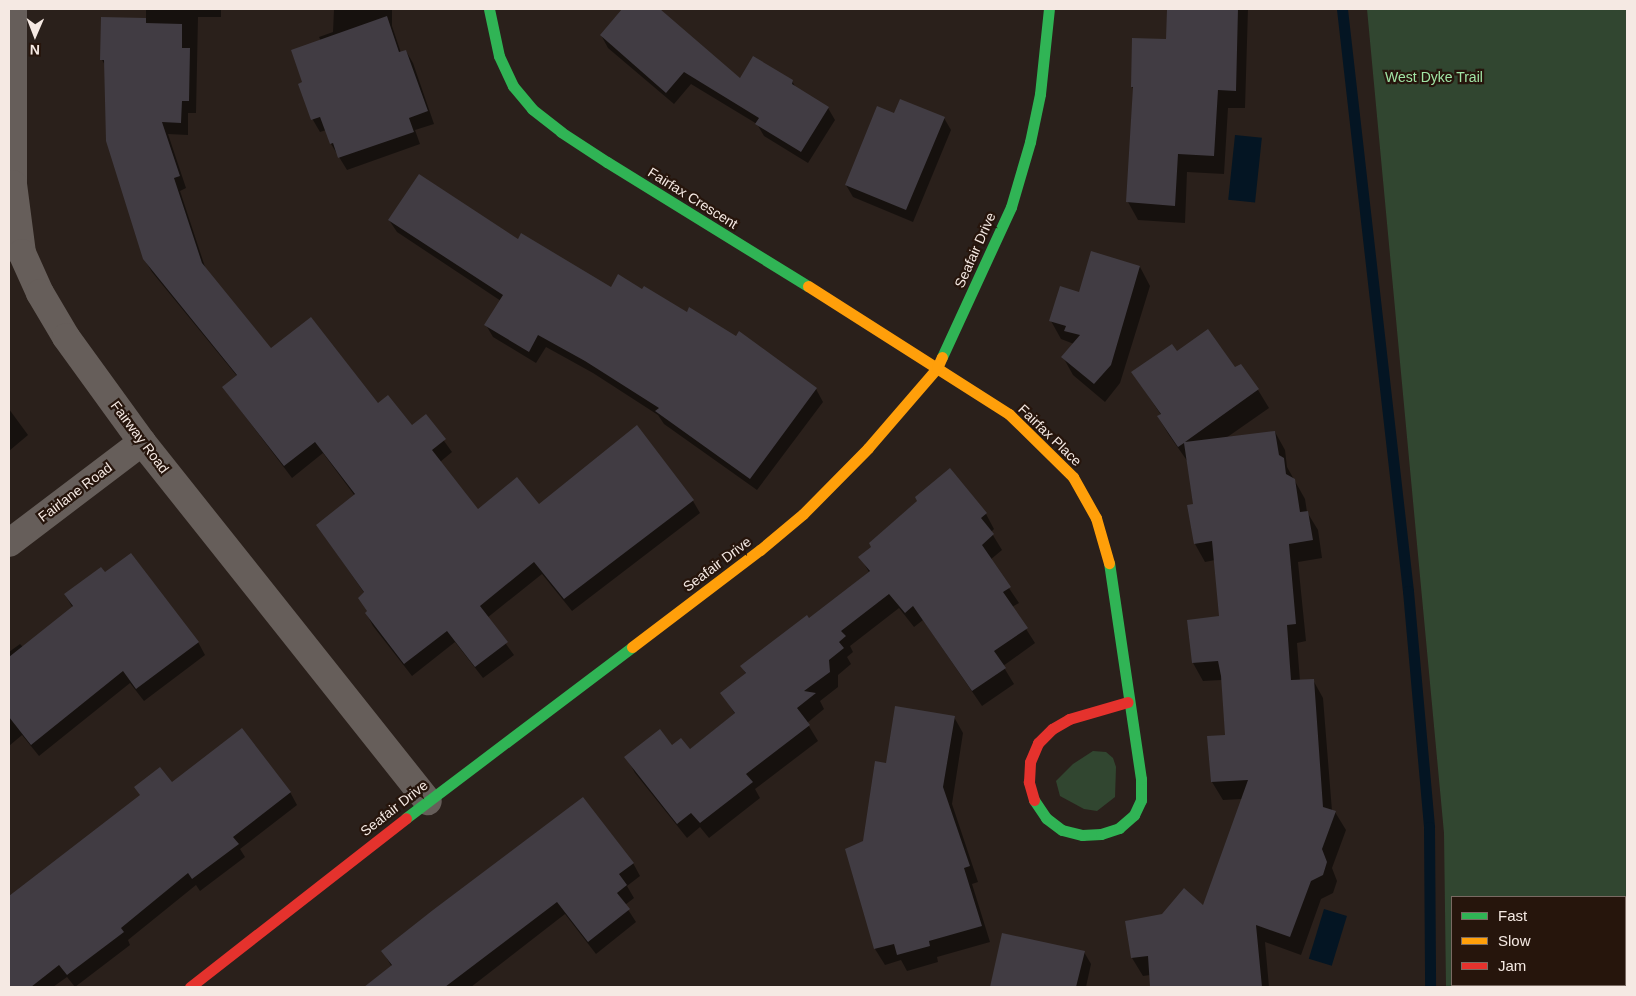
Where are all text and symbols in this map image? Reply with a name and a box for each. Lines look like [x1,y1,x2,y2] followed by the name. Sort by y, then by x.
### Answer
[10,10,60,60] north arrow
[30,42,40,58] text: N
[1385,69,1483,85] park label: West Dyke Trail
[645,164,741,232] street label: Fairfax Crescent
[951,210,999,290] street label: Seafair Drive
[107,397,173,477] street label: Fairway Road
[1015,401,1085,469] street label: Fairfax Place
[35,459,115,525] street label: Fairlane Road
[680,533,754,595] street label: Seafair Drive
[357,776,431,840] street label: Seafair Drive
[1451,896,1626,986] legend
[1498,907,1527,924] text: Fast
[1498,932,1531,949] text: Slow
[1498,957,1526,974] text: Jam

